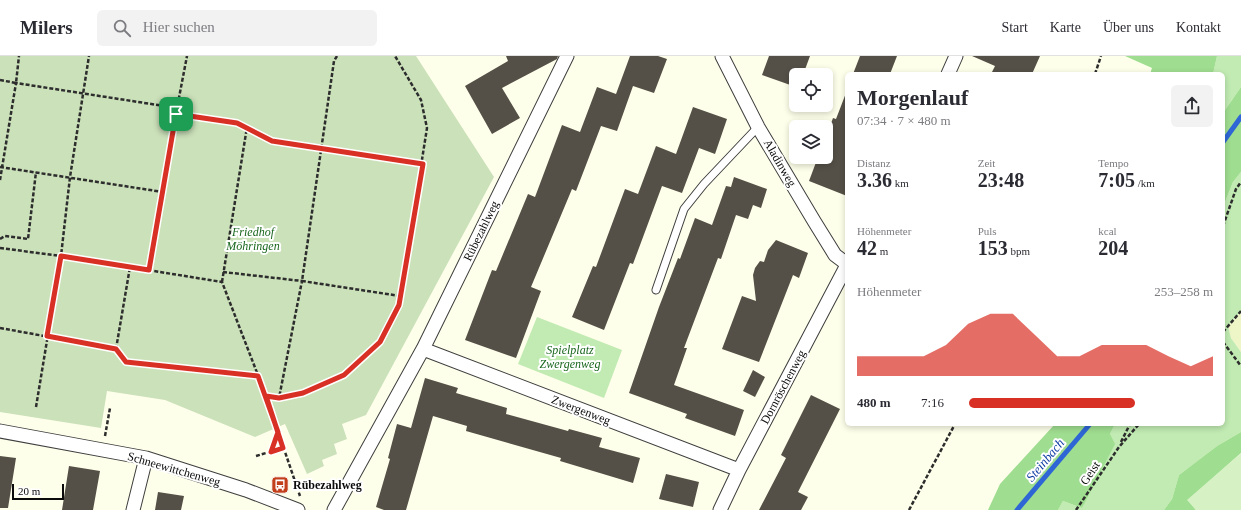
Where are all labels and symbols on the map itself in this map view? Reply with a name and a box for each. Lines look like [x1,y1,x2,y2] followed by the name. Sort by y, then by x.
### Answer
[159,97,193,131] pin
[761,137,799,189] street label: Aladinweg
[460,199,502,263] street label: Rübezahlweg
[225,225,280,253] park label: Friedhof Möhringen
[540,343,600,371] park label: Spielplatz Zwergenweg
[758,348,808,426] street label: Dornröschenweg
[549,392,613,428] street label: Zwergenweg
[1023,436,1067,484] water label: Steinbach
[126,449,222,489] street label: Schneewittchenweg
[1077,458,1103,487] street label: Geist
[270,475,290,495] bus stop icon: Rübezahlweg
[293,478,362,492] place label: Rübezahlweg
[12,482,64,501] scale bar

